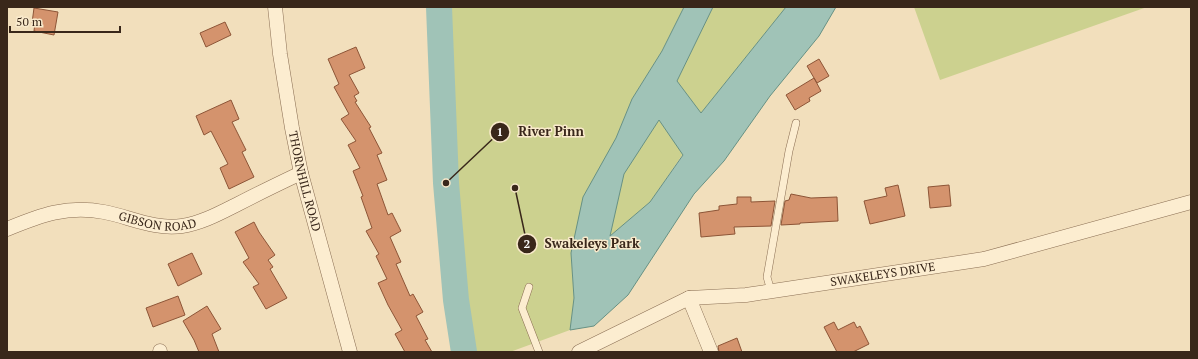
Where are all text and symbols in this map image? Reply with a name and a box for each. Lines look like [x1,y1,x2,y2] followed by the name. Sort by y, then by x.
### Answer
[10,8,120,34] scale bar
[16,14,43,29] text: 50 m
[490,119,592,144] callout: River Pinn
[518,122,584,140] text: River Pinn
[497,124,503,139] text: 1
[286,130,325,233] street label: THORNHILL ROAD
[117,208,198,234] street label: GIBSON ROAD
[517,231,648,256] callout: Swakeleys Park
[544,234,640,252] text: Swakeleys Park
[524,236,531,251] text: 2
[829,258,936,289] street label: SWAKELEYS DRIVE

